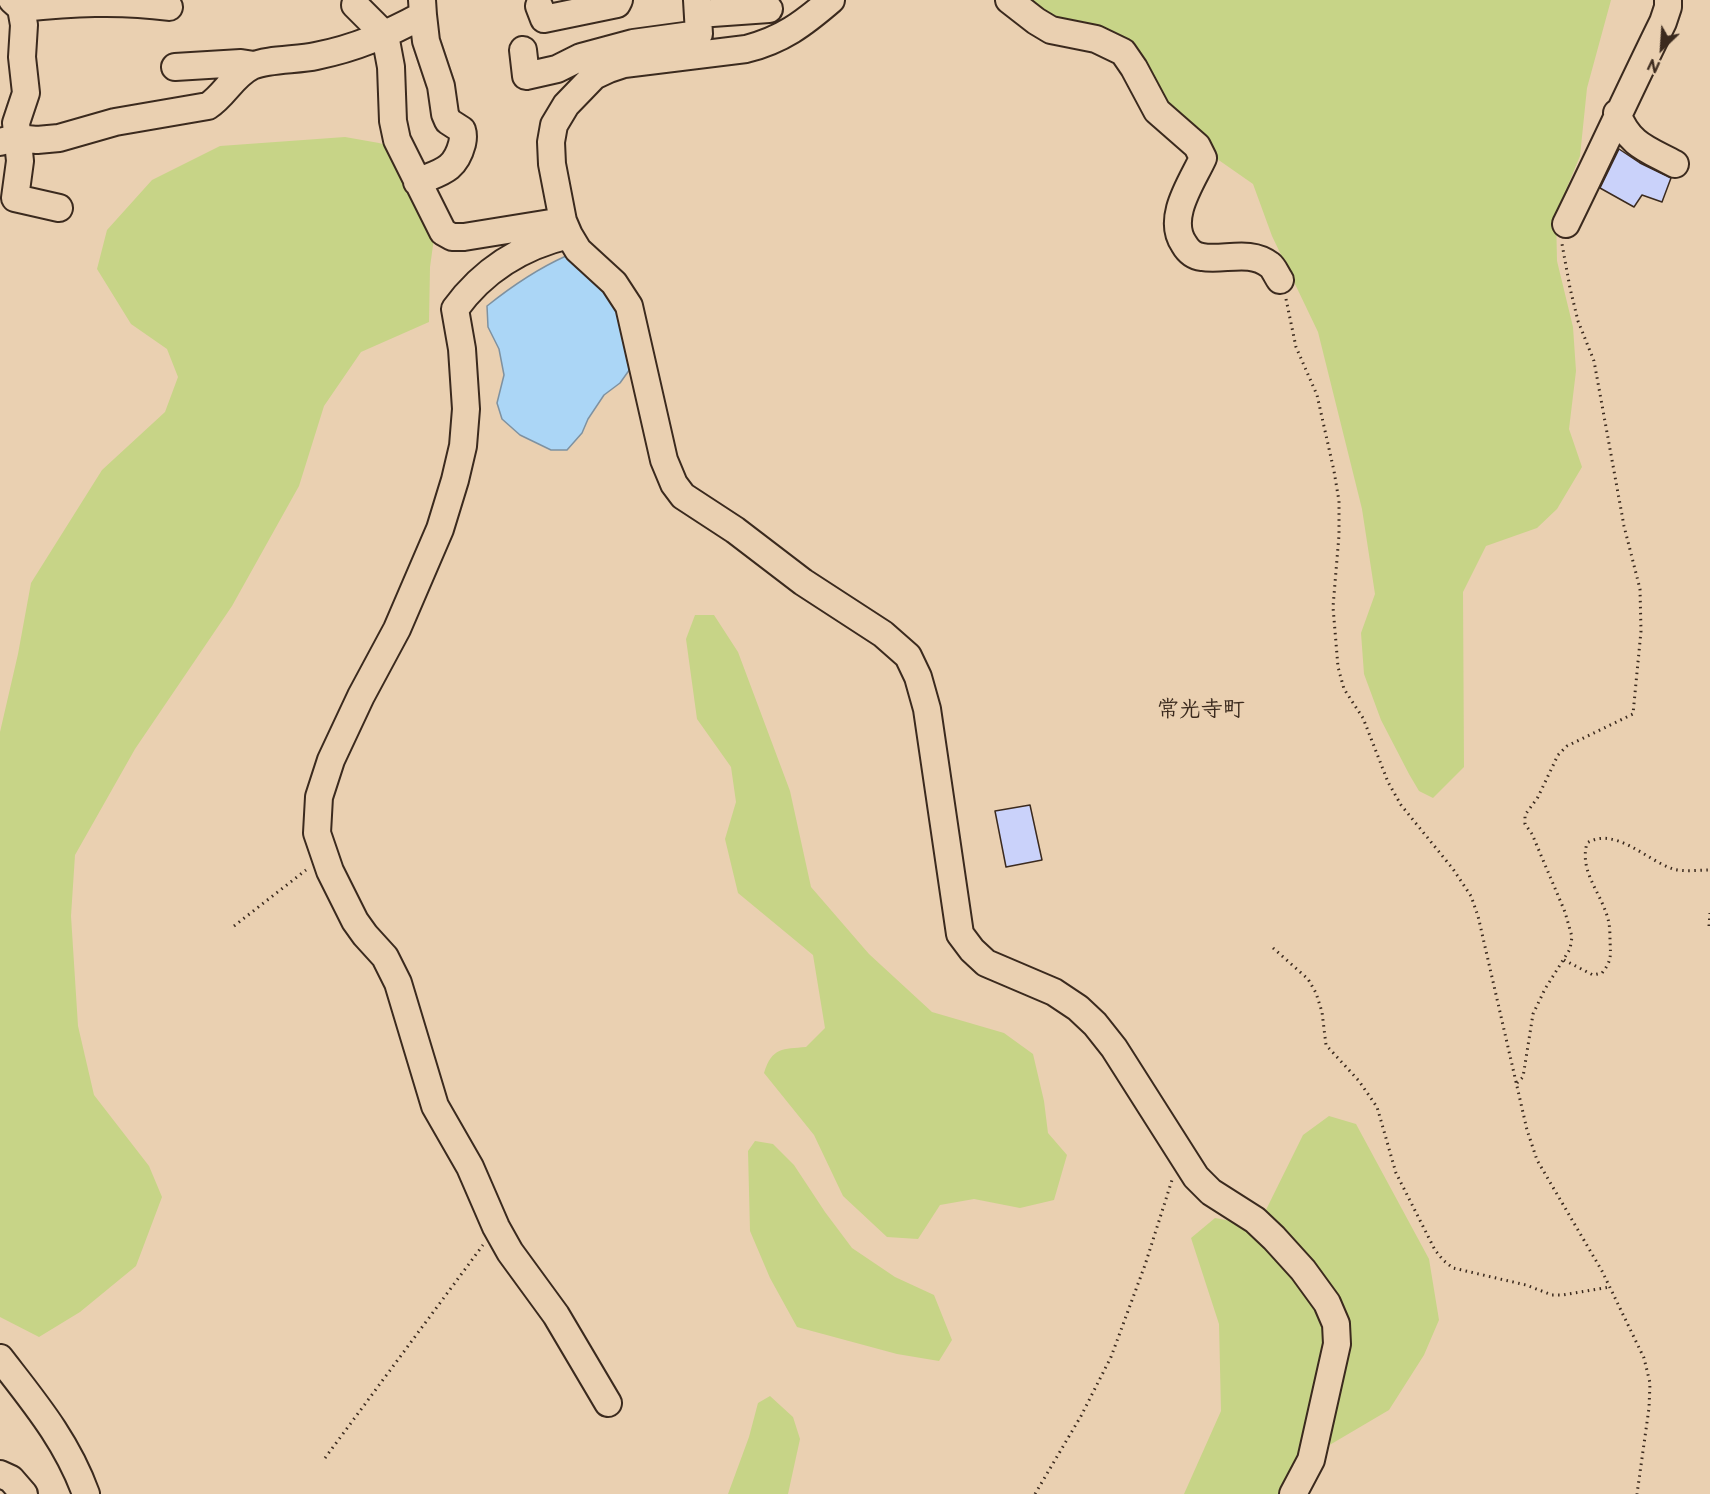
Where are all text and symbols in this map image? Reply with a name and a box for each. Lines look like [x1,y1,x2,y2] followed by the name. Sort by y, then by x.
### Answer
[1632,18,1692,78] north arrow
[1645,54,1664,76] text: N
[1157,697,1245,723] district label: 常光寺町

